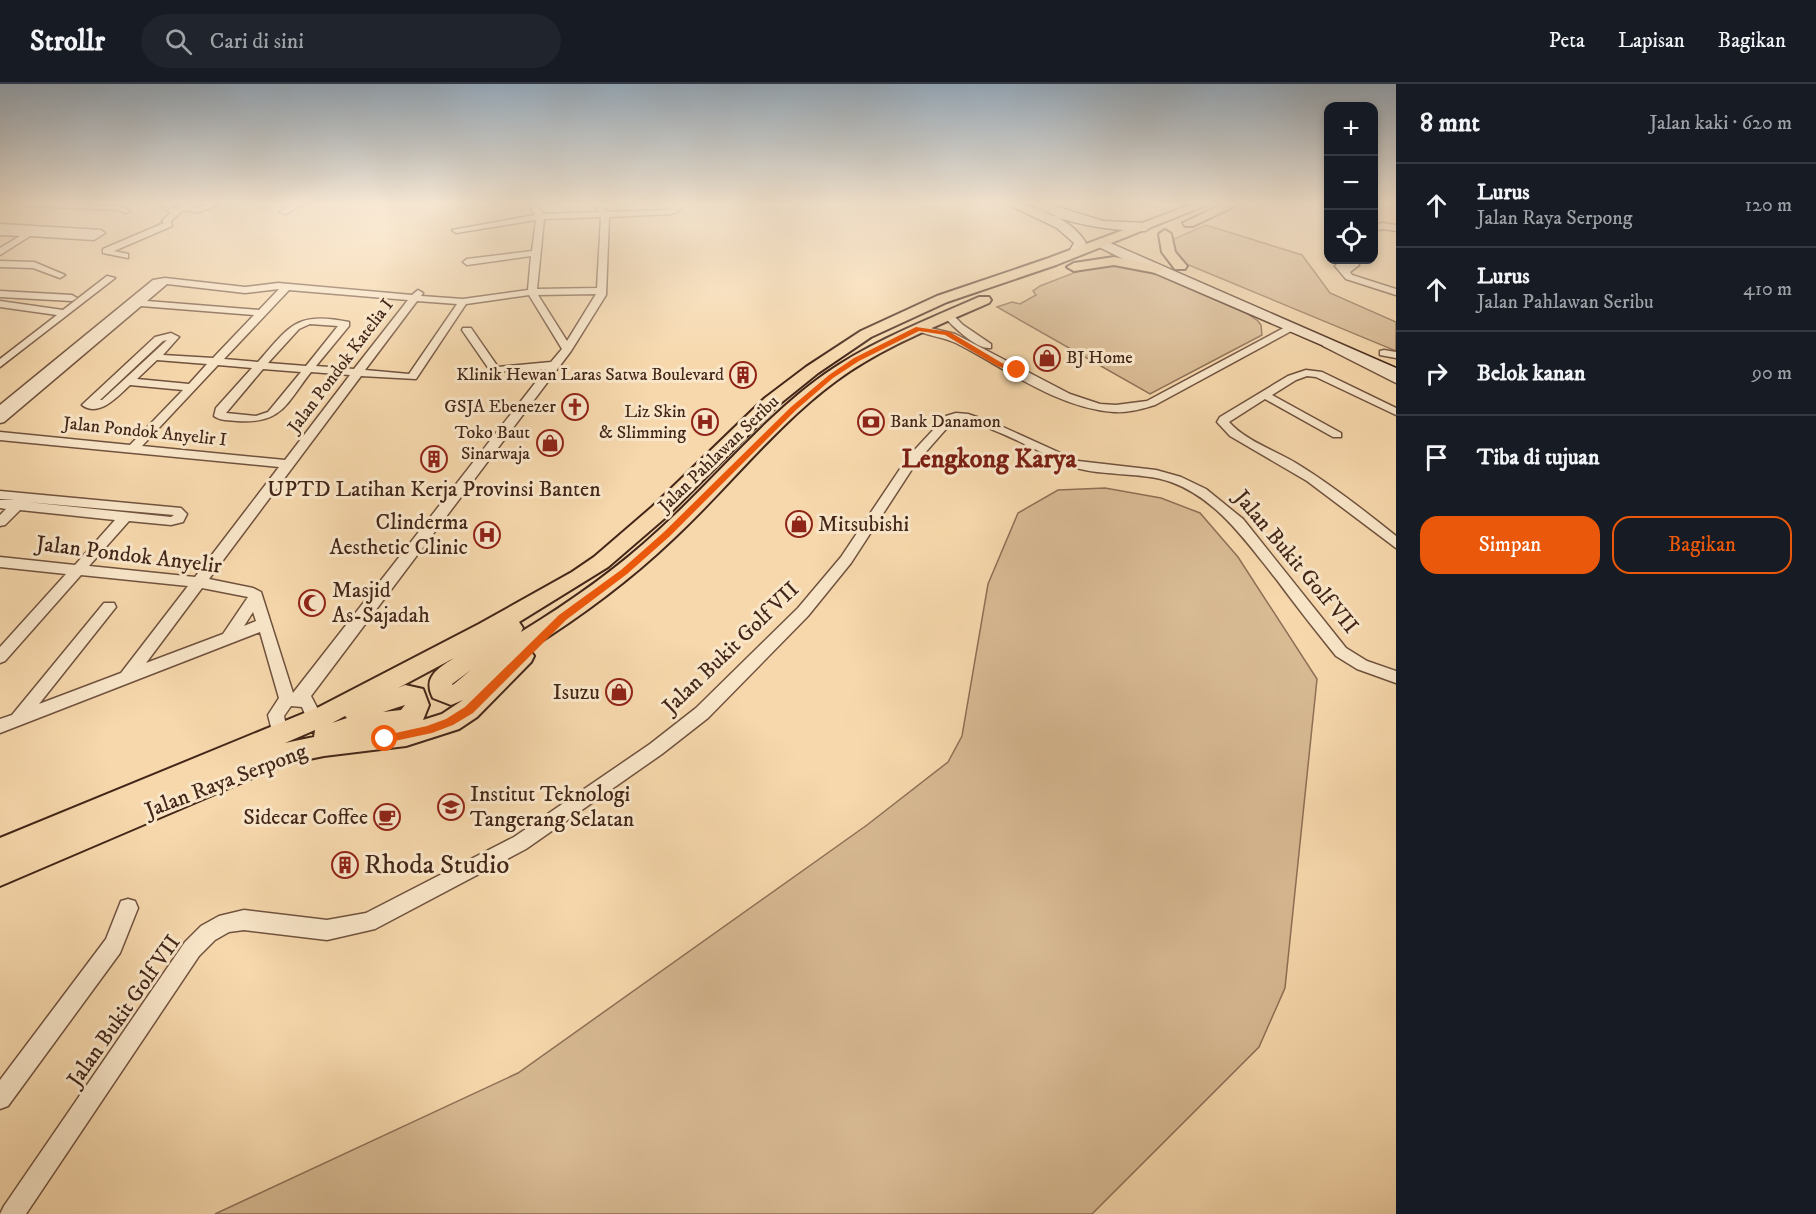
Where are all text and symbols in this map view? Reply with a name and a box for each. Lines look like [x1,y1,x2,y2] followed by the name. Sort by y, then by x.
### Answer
[141,14,561,68] search box
[30,24,105,59] text: Strollr
[162,25,195,58] icon: search
[210,28,304,55] text: Cari di sini
[1549,28,1585,54] text: Peta
[1618,28,1685,54] text: Lapisan
[1718,28,1786,54] text: Bagikan
[1324,102,1378,264] map controls
[1324,102,1378,156] button: +
[1420,107,1480,140] text: 8 mnt
[1650,111,1792,136] text: Jalan kaki · 620 m
[1324,156,1378,210] button: −
[1477,179,1530,206] text: Lurus
[1420,189,1453,222] icon: ahead
[1745,193,1792,218] text: 120 m
[1477,206,1632,231] text: Jalan Raya Serpong
[1324,210,1378,264] button: locate
[1477,263,1530,290] text: Lurus
[1420,273,1453,306] icon: ahead
[1743,277,1792,302] text: 410 m
[1477,290,1654,315] text: Jalan Pahlawan Seribu
[282,295,399,439] street label: Jalan Pondok Katelia I
[1032,343,1062,373] shop icon: BJ Home
[1066,347,1133,369] place label: BJ Home
[1003,356,1029,382] route end
[1420,357,1453,390] icon: right
[728,360,758,390] building icon: Klinik Hewan Laras Satwa Boulevard
[1477,360,1585,387] text: Belok kanan
[1752,361,1792,386] text: 90 m
[456,364,724,386] place label: Klinik Hewan Laras Satwa Boulevard
[653,391,784,519] street label: Jalan Pahlawan Seribu
[560,392,590,422] church icon: GSJA Ebenezer
[444,396,556,418] place label: GSJA Ebenezer
[599,401,687,444] place label: Liz Skin & Slimming
[690,407,720,437] hospital icon: Liz Skin & Slimming
[856,407,886,437] bank icon: Bank Danamon
[890,411,1002,433] place label: Bank Danamon
[60,412,228,452] street label: Jalan Pondok Anyelir I
[455,422,530,465] place label: Toko Baut Sinarwaja
[535,428,565,458] shop icon: Toko Baut Sinarwaja
[1420,441,1453,474] icon: arrive
[901,443,1078,476] district label: Lengkong Karya
[419,444,449,474] building icon: UPTD Latihan Kerja Provinsi Banten
[1477,444,1599,471] text: Tiba di tujuan
[267,476,601,503] place label: UPTD Latihan Kerja Provinsi Banten
[1227,483,1364,639] street label: Jalan Bukit Golf VII
[329,509,469,561] place label: Clinderma Aesthetic Clinic
[784,509,814,539] shop icon: Mitsubishi
[818,511,909,538] place label: Mitsubishi
[1420,516,1600,574] button: Simpan
[1612,516,1792,574] button: Bagikan
[472,520,502,550] hospital icon: Clinderma Aesthetic Clinic
[33,530,224,580] street label: Jalan Pondok Anyelir
[656,576,805,721] street label: Jalan Bukit Golf VII
[332,577,430,629] place label: Masjid As-Sajadah
[297,588,327,618] mosque icon: Masjid As-Sajadah
[604,677,634,707] shop icon: Isuzu
[553,679,600,706] place label: Isuzu
[371,725,397,751] route start
[139,738,311,825] street label: Jalan Raya Serpong
[470,781,635,833] place label: Institut Teknologi Tangerang Selatan
[436,792,466,822] school or university icon: Institut Teknologi Tangerang Selatan
[372,802,402,832] cafe icon: Sidecar Coffee
[243,804,368,831] place label: Sidecar Coffee
[364,848,509,882] place label: Rhoda Studio
[330,850,360,880] building icon: Rhoda Studio
[60,930,186,1094] street label: Jalan Bukit Golf VII

